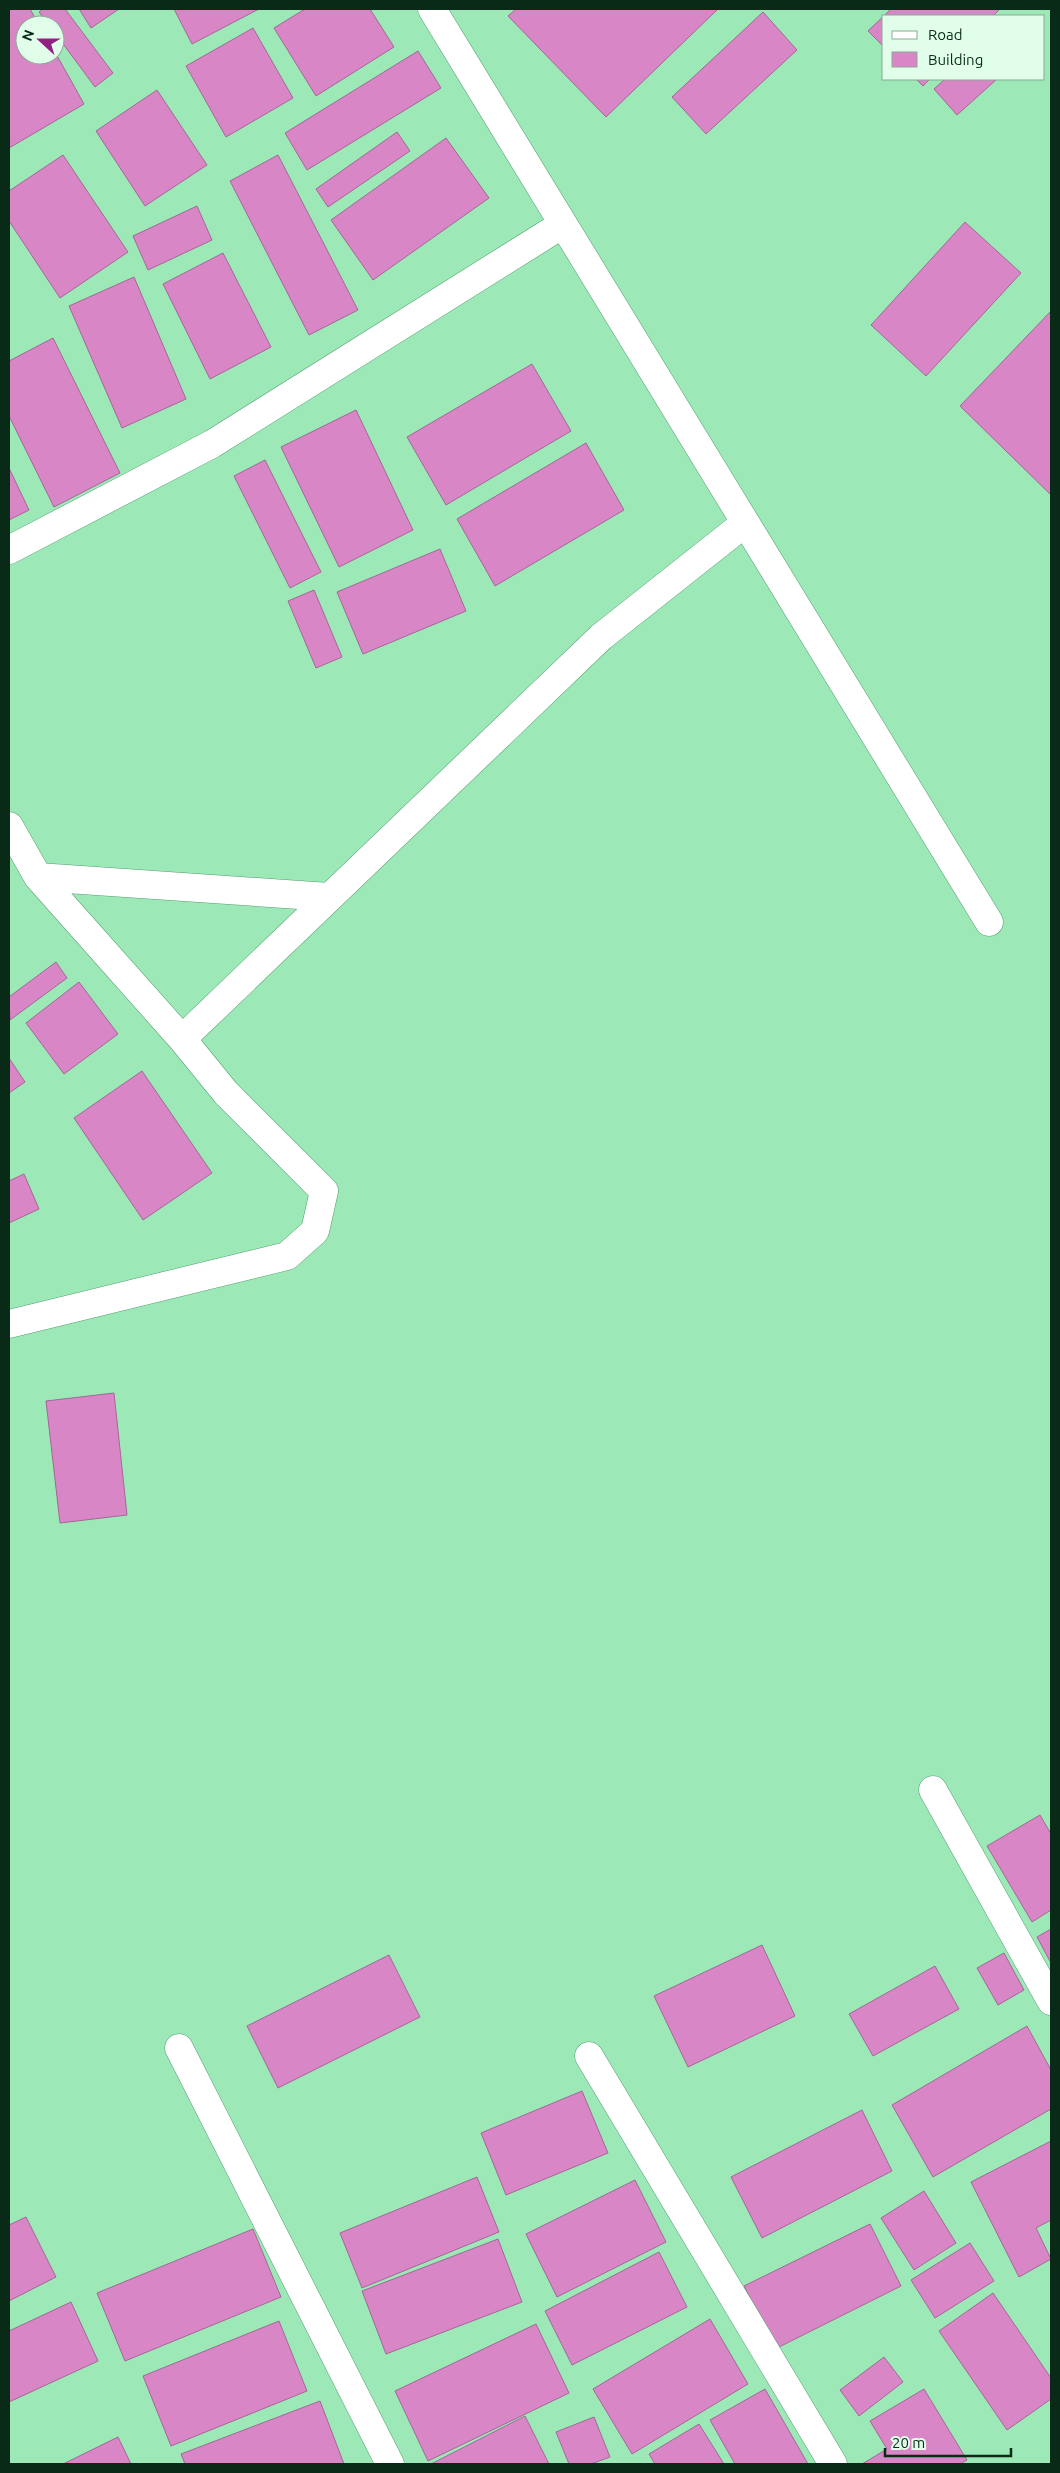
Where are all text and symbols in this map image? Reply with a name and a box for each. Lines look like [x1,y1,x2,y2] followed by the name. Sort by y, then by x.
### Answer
[15,15,65,65] north arrow
[882,15,1045,80] legend
[928,26,963,43] text: Road
[19,28,37,43] text: N
[928,51,983,68] text: Building
[885,2426,1011,2458] scale bar
[892,2434,925,2451] text: 20 m

